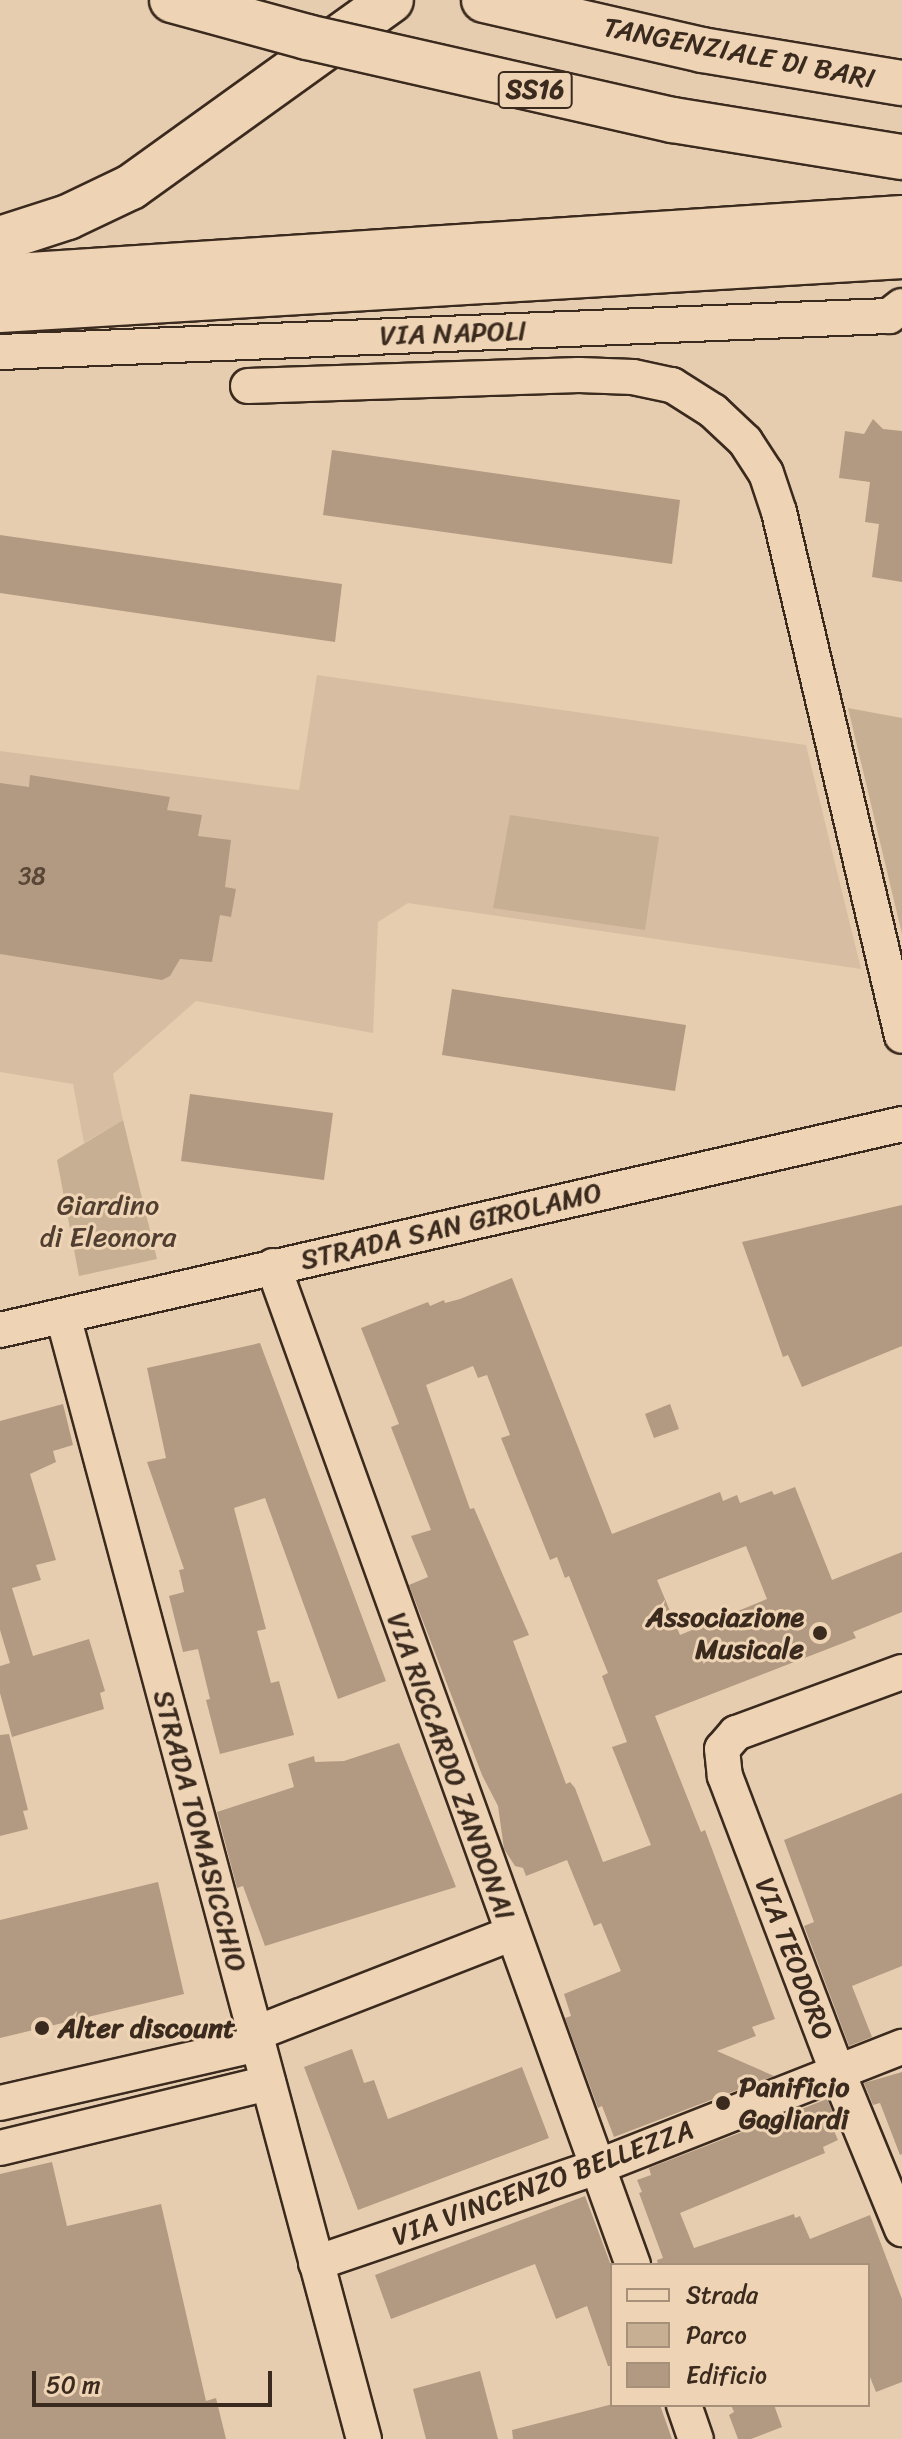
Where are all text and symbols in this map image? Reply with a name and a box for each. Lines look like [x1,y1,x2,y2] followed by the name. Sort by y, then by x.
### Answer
[599,10,879,96] street label: TANGENZIALE DI BARI
[497,68,573,112] road number: SS16
[379,314,527,352] street label: VIA NAPOLI
[18,863,46,891] house number: 38
[297,1175,605,1277] street label: STRADA SAN GIROLAMO
[40,1188,176,1254] park label: Giardino di Eleonora
[646,1600,804,1666] place label: Associazione Musicale
[379,1605,523,1927] street label: VIA RICCARDO ZANDONAI
[811,1624,829,1642] marker: Associazione Musicale
[146,1685,254,1977] street label: STRADA TOMASICCHIO
[747,1873,841,2045] street label: VIA TEODORO
[58,2011,236,2045] place label: Alter discount
[33,2019,51,2037] marker: Alter discount
[739,2070,850,2136] place label: Panificio Gagliardi
[714,2094,732,2112] marker: Panificio Gagliardi
[388,2113,698,2253] street label: VIA VINCENZO BELLEZZA
[610,2263,870,2407] legend
[686,2274,758,2316] text: Strada
[686,2314,747,2356] text: Parco
[686,2354,767,2396] text: Edificio
[36,2355,276,2405] scale bar
[46,2364,101,2406] text: 50 m

